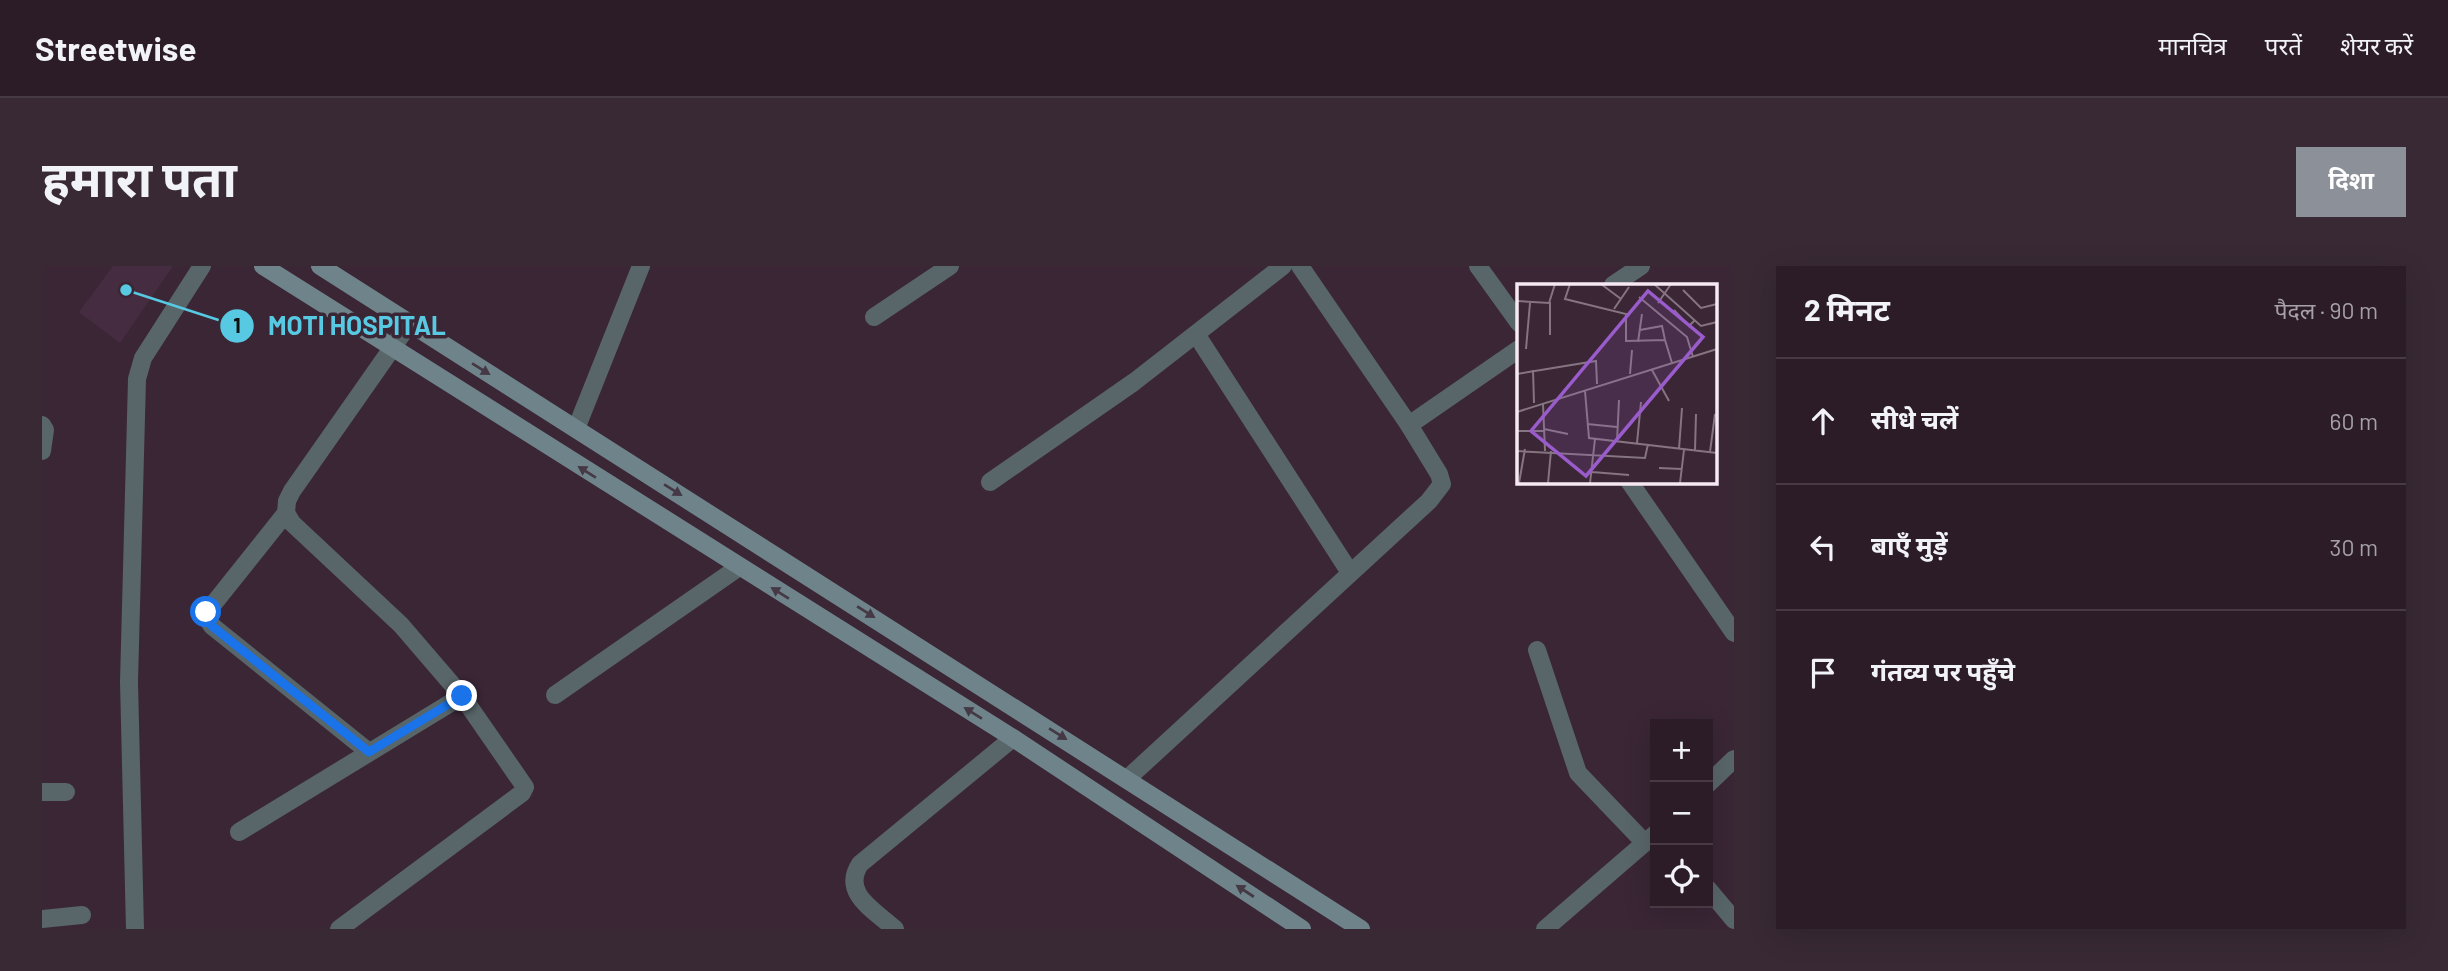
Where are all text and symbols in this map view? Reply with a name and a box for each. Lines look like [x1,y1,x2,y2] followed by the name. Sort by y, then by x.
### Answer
[35,28,196,68] text: Streetwise
[2158,31,2227,60] text: मानचित्र
[2265,31,2302,60] text: परतें
[2340,31,2413,60] text: शेयर करें
[2296,147,2406,217] button: दिशा
[42,148,237,207] text: हमारा पता
[1517,284,1716,483] inset map
[1804,291,1890,327] text: 2 मिनट
[2275,296,2378,324] text: पैदल · 90 m
[219,302,460,349] callout: MOTI HOSPITAL
[268,309,446,340] text: MOTI HOSPITAL
[233,312,241,337] text: 1
[471,362,491,375] one-way arrow
[1804,402,1842,440] icon: ahead
[1871,403,1958,434] text: सीधे चलें
[2330,407,2378,435] text: 60 m
[578,465,597,478] one-way arrow
[664,484,683,497] one-way arrow
[1804,528,1842,566] icon: left
[1871,529,1948,560] text: बाएँ मुड़ें
[2330,533,2378,561] text: 30 m
[770,586,789,599] one-way arrow
[190,596,221,627] route start
[856,605,875,618] one-way arrow
[1804,654,1842,692] icon: arrive
[1871,655,2015,686] text: गंतव्य पर पहुँचे
[446,680,477,711] route end
[963,707,982,720] one-way arrow
[1650,719,1713,908] map controls
[1650,719,1713,782] button: +
[1048,727,1067,740] one-way arrow
[1650,782,1713,845] button: −
[1650,845,1713,908] button: locate
[1235,885,1255,898] one-way arrow

